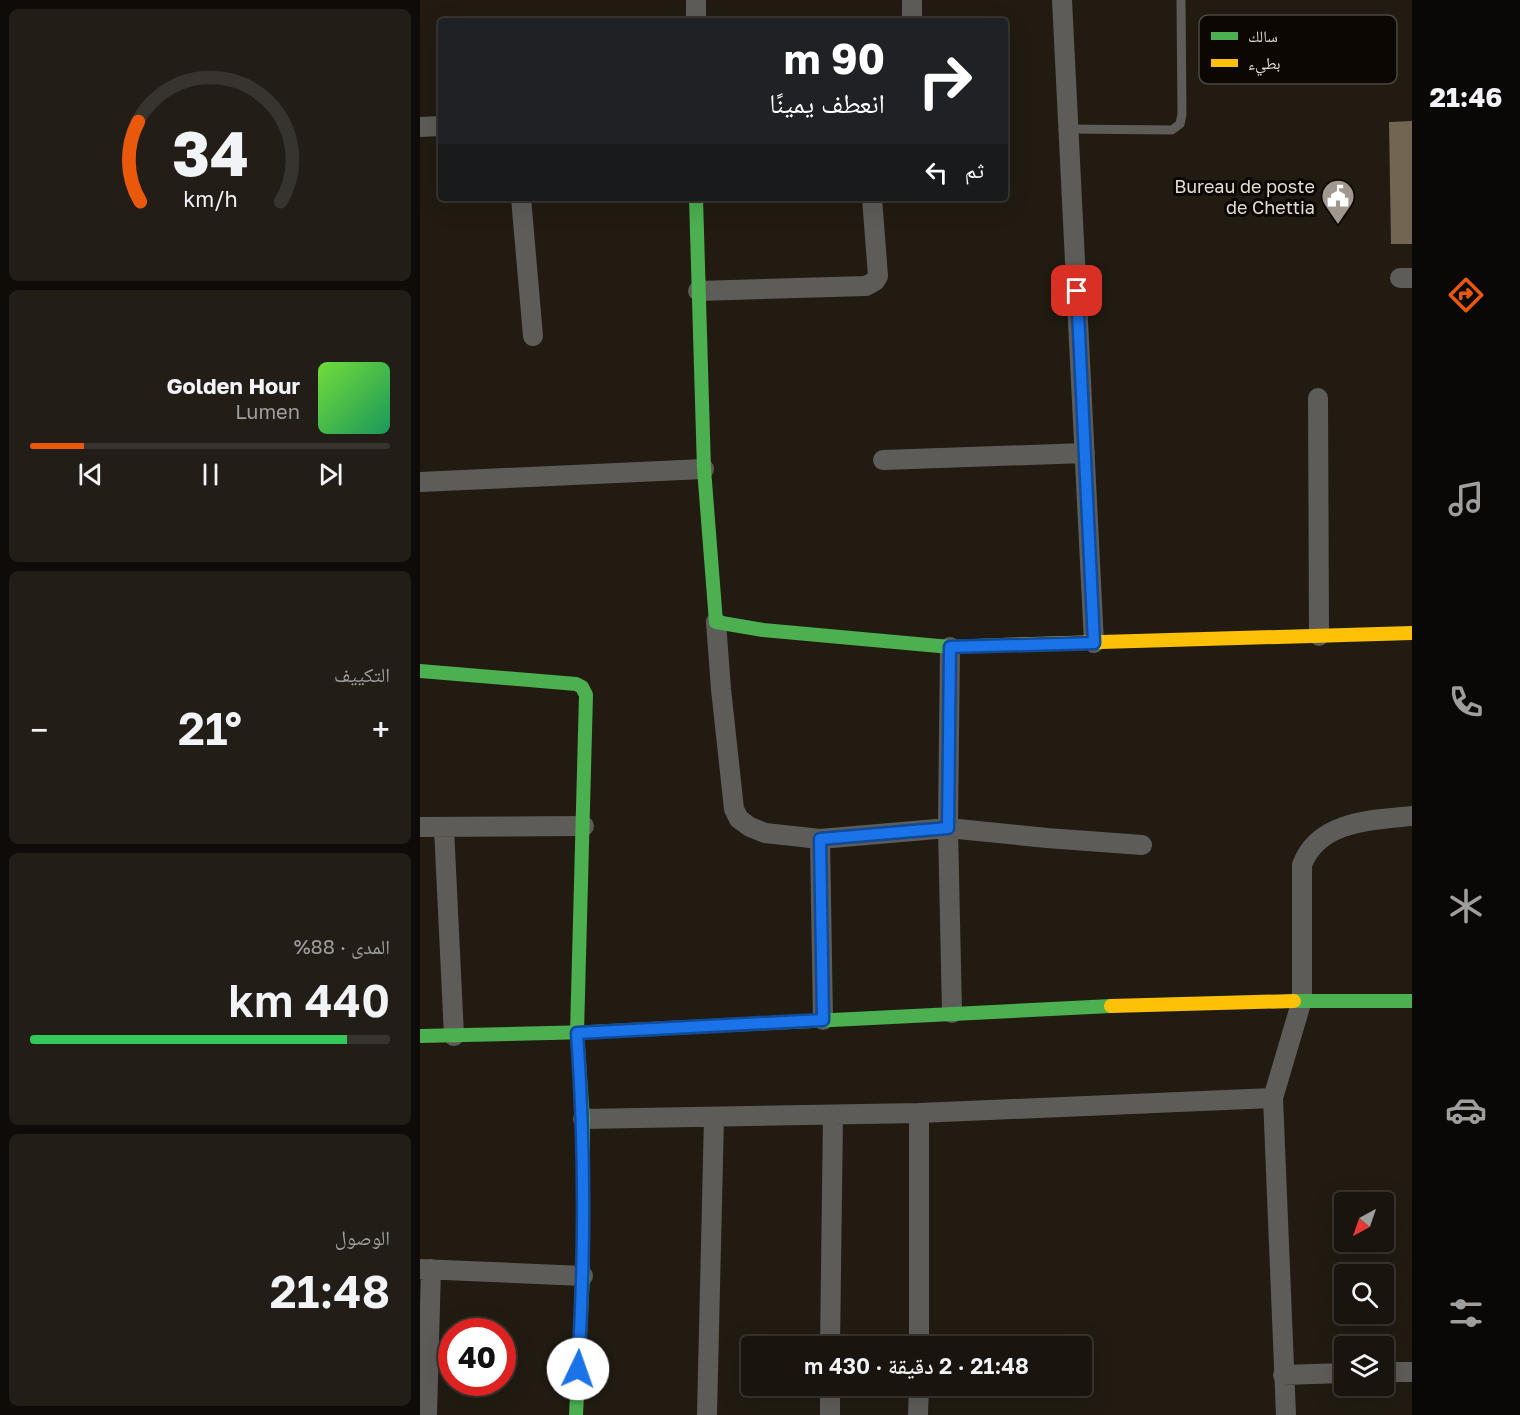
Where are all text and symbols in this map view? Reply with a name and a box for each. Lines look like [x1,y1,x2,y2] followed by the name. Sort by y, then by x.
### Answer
[1199,15,1397,84] legend
[1248,26,1278,46] text: سالك
[784,33,885,83] text: 90 m
[906,42,984,120] icon: right
[1248,53,1280,76] text: بطيء
[1429,81,1503,113] text: 21:46
[769,87,885,119] text: انعطف يمينًا
[171,115,249,190] text: 34
[920,156,953,189] icon: left
[965,156,984,183] text: ثم
[1174,175,1315,218] place label: Bureau de poste de Chettia
[1320,178,1356,225] public building icon: Bureau de poste de Chettia
[183,186,237,212] text: km/h
[1051,265,1102,316] pin
[1060,274,1093,307] icon: arrive
[1445,274,1487,316] icon: directions
[166,372,300,399] text: Golden Hour
[235,399,300,423] text: Lumen
[74,458,107,491] icon: previous
[194,458,227,491] icon: pause
[314,458,347,491] icon: next
[1445,478,1487,520] icon: music
[334,662,390,686] text: التكييف
[1445,681,1487,723] icon: phone
[178,701,242,755] text: 21°
[30,710,48,749] text: −
[372,710,390,749] text: +
[1445,885,1487,927] icon: climate
[294,934,390,958] text: المدى · 88%
[228,973,390,1027] text: 440 km
[1445,1089,1487,1131] icon: car
[1334,1192,1394,1252] north arrow
[1334,1192,1394,1396] map controls
[335,1225,390,1249] text: الوصول
[270,1264,390,1318] text: 21:48
[1334,1264,1394,1324] button: search
[1445,1292,1487,1334] icon: filters
[438,1318,516,1396] speed limit sign: 40
[1334,1336,1394,1396] button: layers
[546,1337,610,1401] position arrow
[804,1352,1029,1379] text: 21:48 · 2 دقيقة · 430 m

